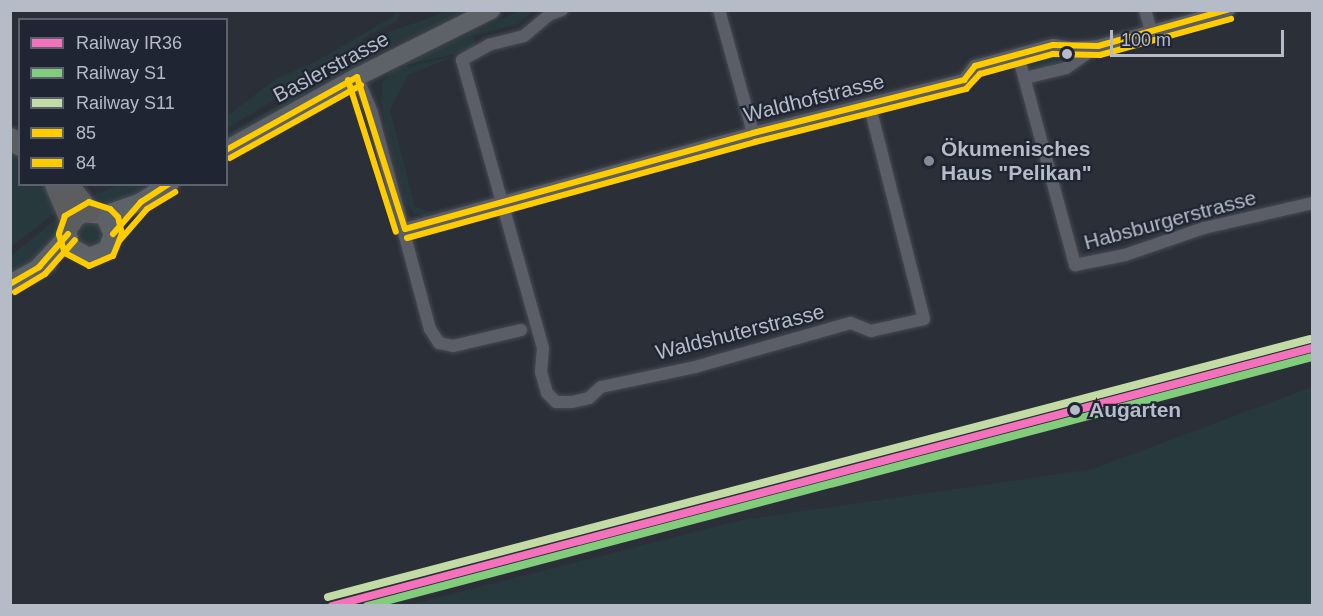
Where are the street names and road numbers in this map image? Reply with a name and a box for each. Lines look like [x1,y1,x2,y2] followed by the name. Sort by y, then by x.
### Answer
[269,26,393,108] street label: Baslerstrasse
[741,68,887,128] street label: Waldhofstrasse
[1081,185,1259,255] street label: Habsburgerstrasse
[653,299,827,365] street label: Waldshuterstrasse

